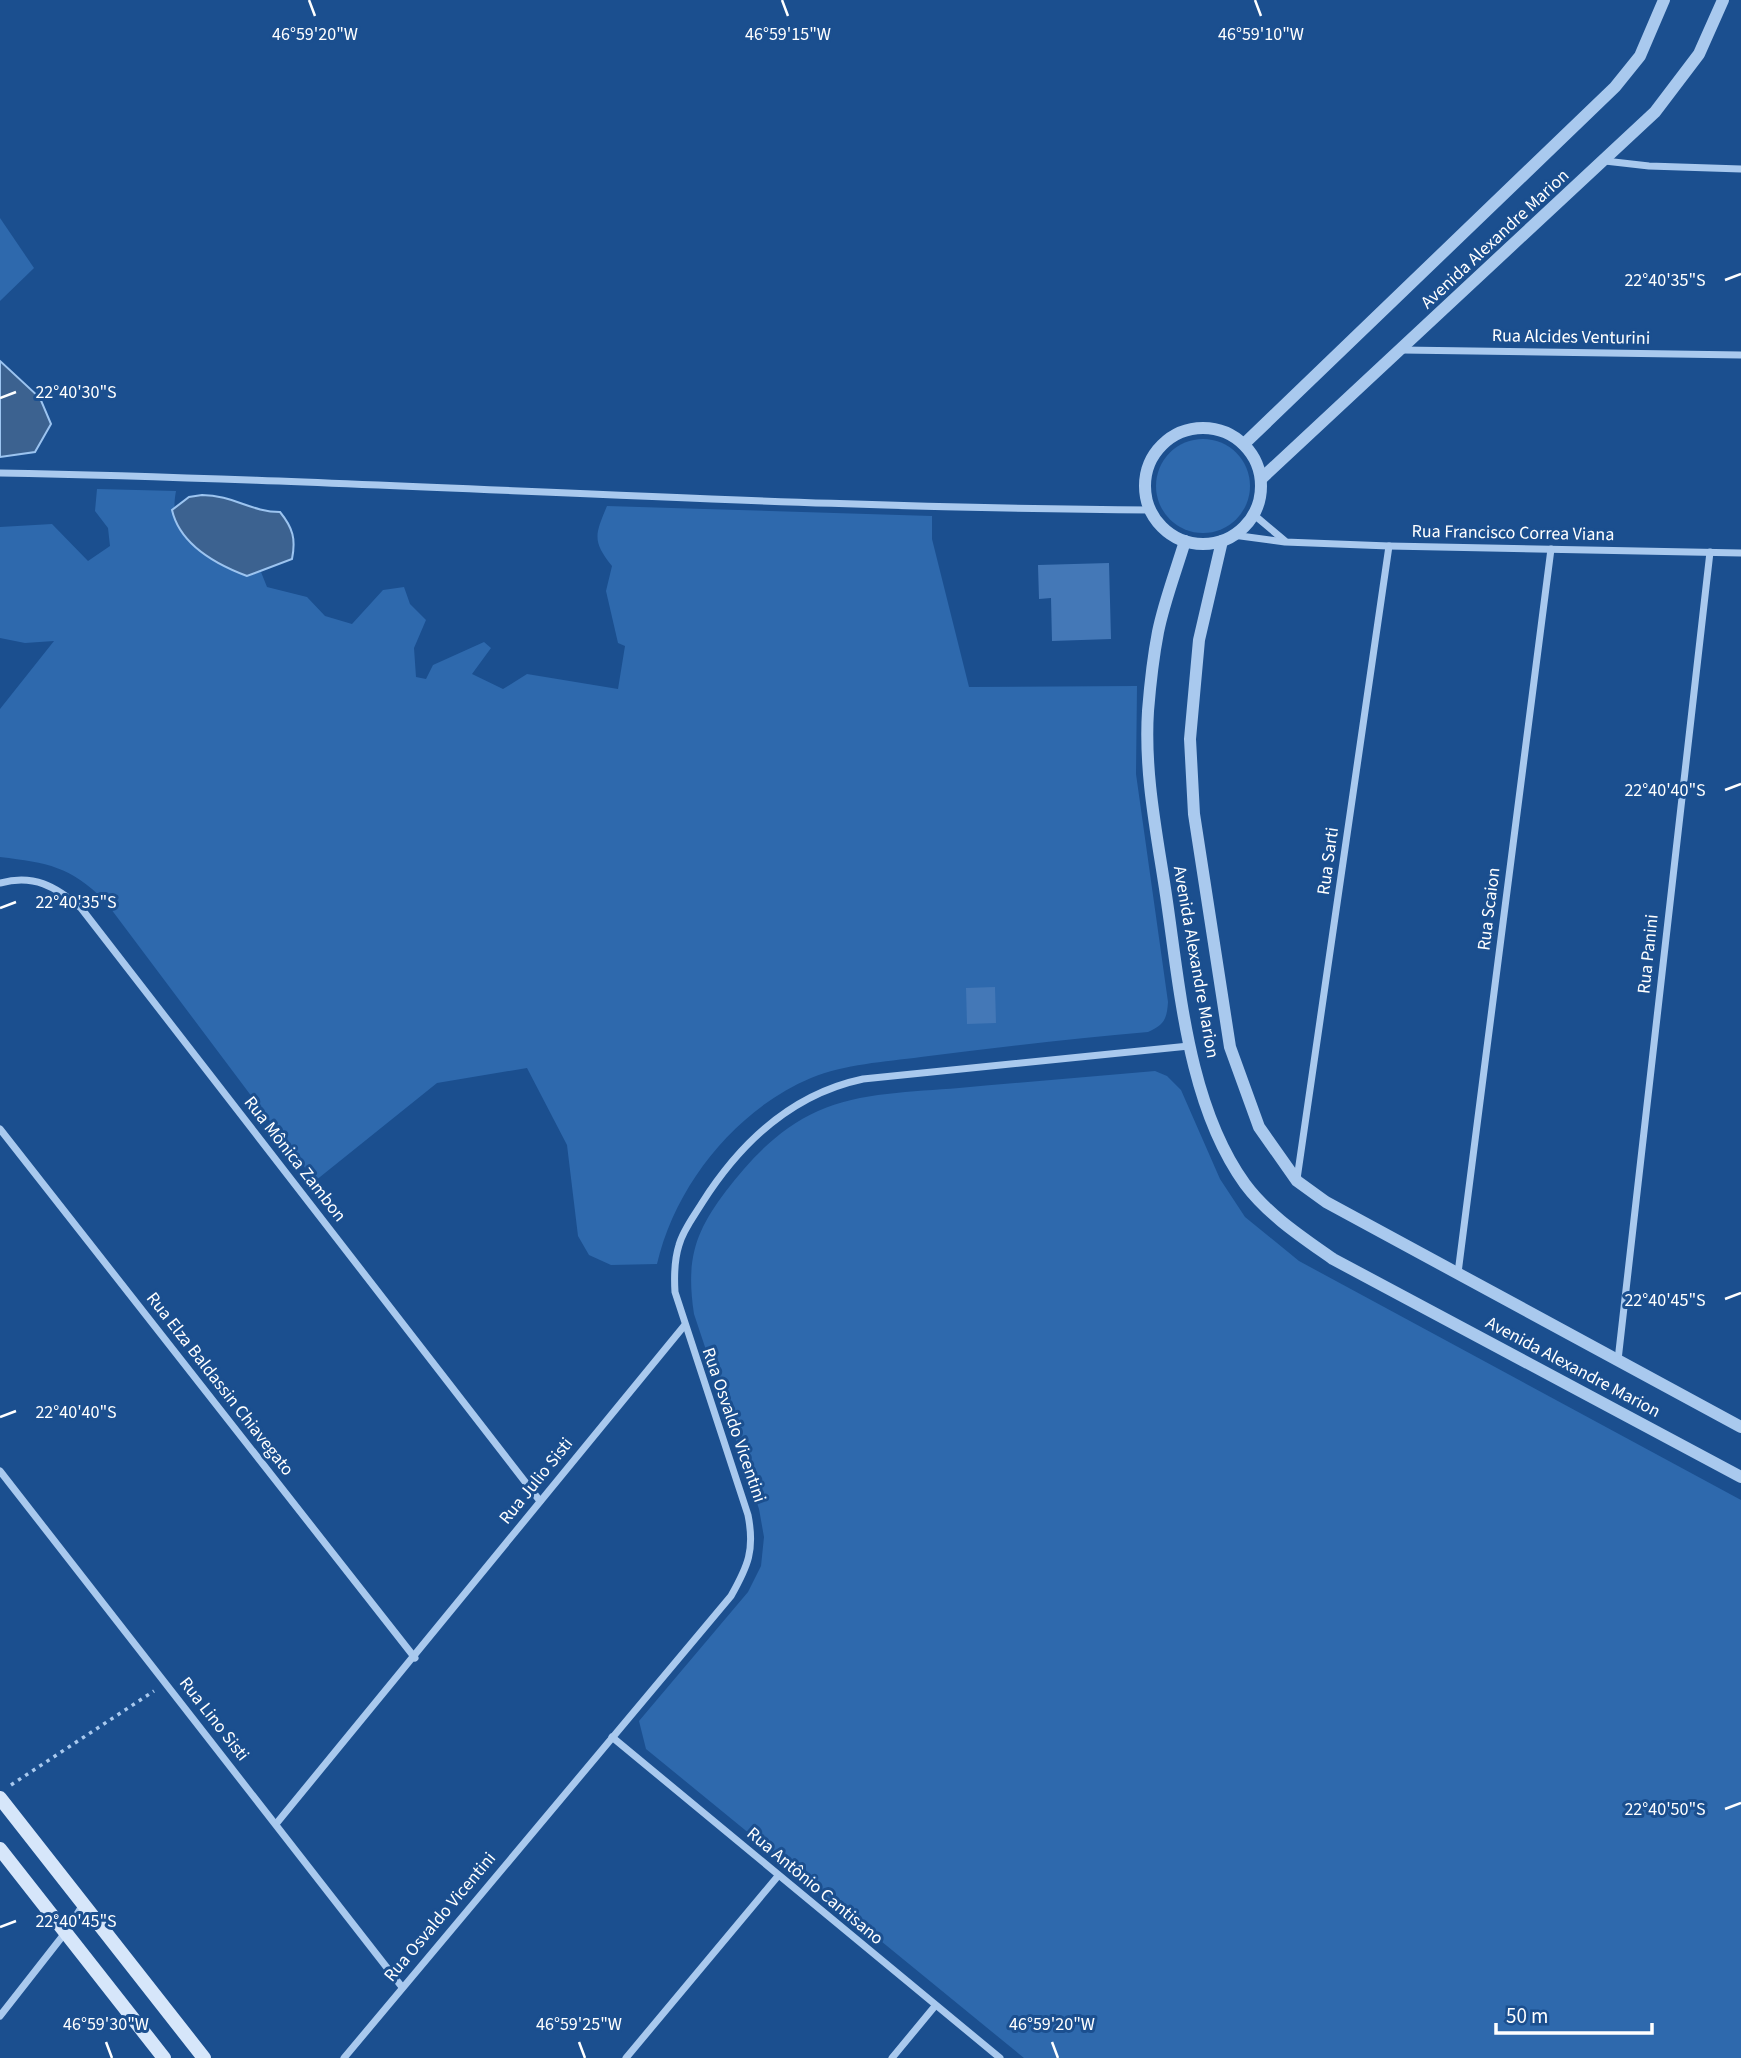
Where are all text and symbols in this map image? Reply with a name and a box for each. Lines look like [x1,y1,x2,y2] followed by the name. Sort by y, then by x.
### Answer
[272,22,358,47] text: 46°59'20"W
[745,22,831,47] text: 46°59'15"W
[1218,22,1304,47] text: 46°59'10"W
[1415,163,1575,315] street label: Avenida Alexandre Marion
[1624,268,1706,293] text: 22°40'35"S
[1492,323,1650,351] street label: Rua Alcides Venturini
[35,380,117,405] text: 22°40'30"S
[1411,519,1615,547] street label: Rua Francisco Correa Viana
[1624,778,1706,803] text: 22°40'40"S
[1311,826,1345,896] street label: Rua Sarti
[1167,864,1225,1060] street label: Avenida Alexandre Marion
[1472,866,1506,952] street label: Rua Scaion
[35,890,117,915] text: 22°40'35"S
[1631,913,1665,995] street label: Rua Panini
[238,1091,352,1227] street label: Rua Mônica Zambon
[140,1287,300,1481] street label: Rua Elza Baldassin Chiavegato
[1624,1288,1706,1313] text: 22°40'45"S
[1481,1310,1665,1424] street label: Avenida Alexandre Marion
[696,1344,772,1506] street label: Rua Osvaldo Vicentini
[35,1400,117,1425] text: 22°40'40"S
[493,1432,579,1530] street label: Rua Julio Sisti
[173,1672,255,1766] street label: Rua Lino Sisti
[1624,1797,1706,1822] text: 22°40'50"S
[741,1821,889,1951] street label: Rua Antônio Cantisano
[378,1847,502,1987] street label: Rua Osvaldo Vicentini
[35,1909,117,1934] text: 22°40'45"S
[1496,1992,1652,2036] scale bar
[1506,2001,1548,2031] text: 50 m
[63,2012,149,2037] text: 46°59'30"W
[536,2012,622,2037] text: 46°59'25"W
[1009,2012,1095,2037] text: 46°59'20"W

